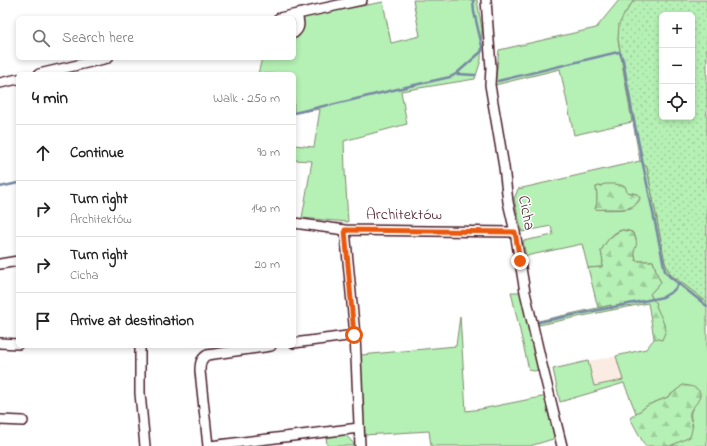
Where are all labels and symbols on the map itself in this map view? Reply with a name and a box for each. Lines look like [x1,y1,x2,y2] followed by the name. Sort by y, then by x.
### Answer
[511,194,541,232] street label: Cicha
[366,203,442,227] street label: Architektów
[511,252,529,270] route end
[345,326,363,344] route start

